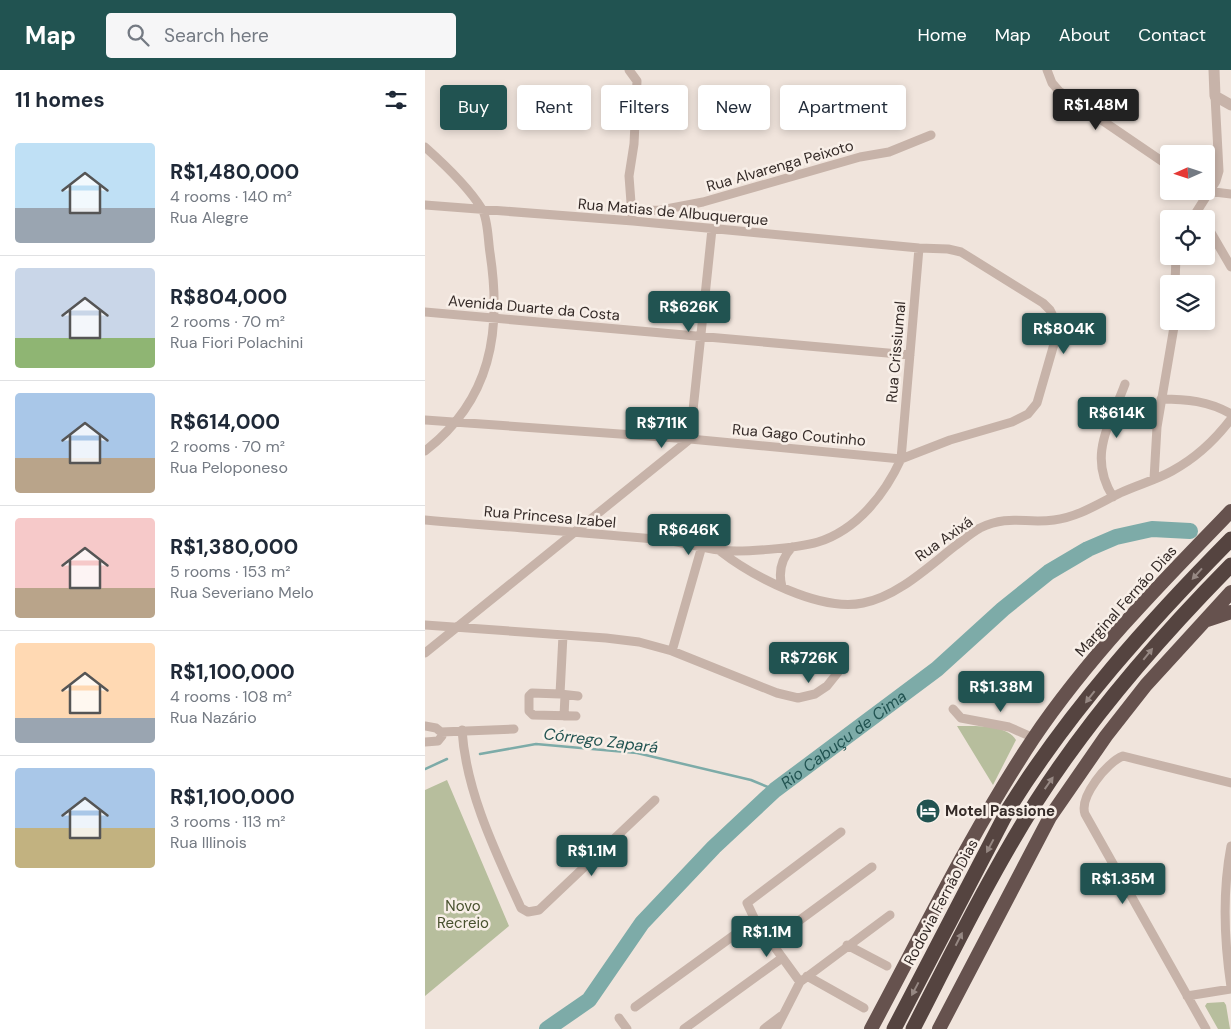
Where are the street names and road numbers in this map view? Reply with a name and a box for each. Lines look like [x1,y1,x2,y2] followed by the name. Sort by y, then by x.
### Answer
[704,135,856,197] street label: Rua Alvarenga Peixoto
[577,194,769,230] street label: Rua Matias de Albuquerque
[447,291,621,325] street label: Avenida Duarte da Costa
[882,300,910,404] street label: Rua Crissiumal
[731,419,867,451] street label: Rua Gago Coutinho
[483,501,617,533] street label: Rua Princesa Izabel
[911,512,977,566] street label: Rua Axixá
[1071,541,1181,661] street label: Marginal Fernão Dias
[899,836,983,968] street label: Rodovia Fernão Dias

